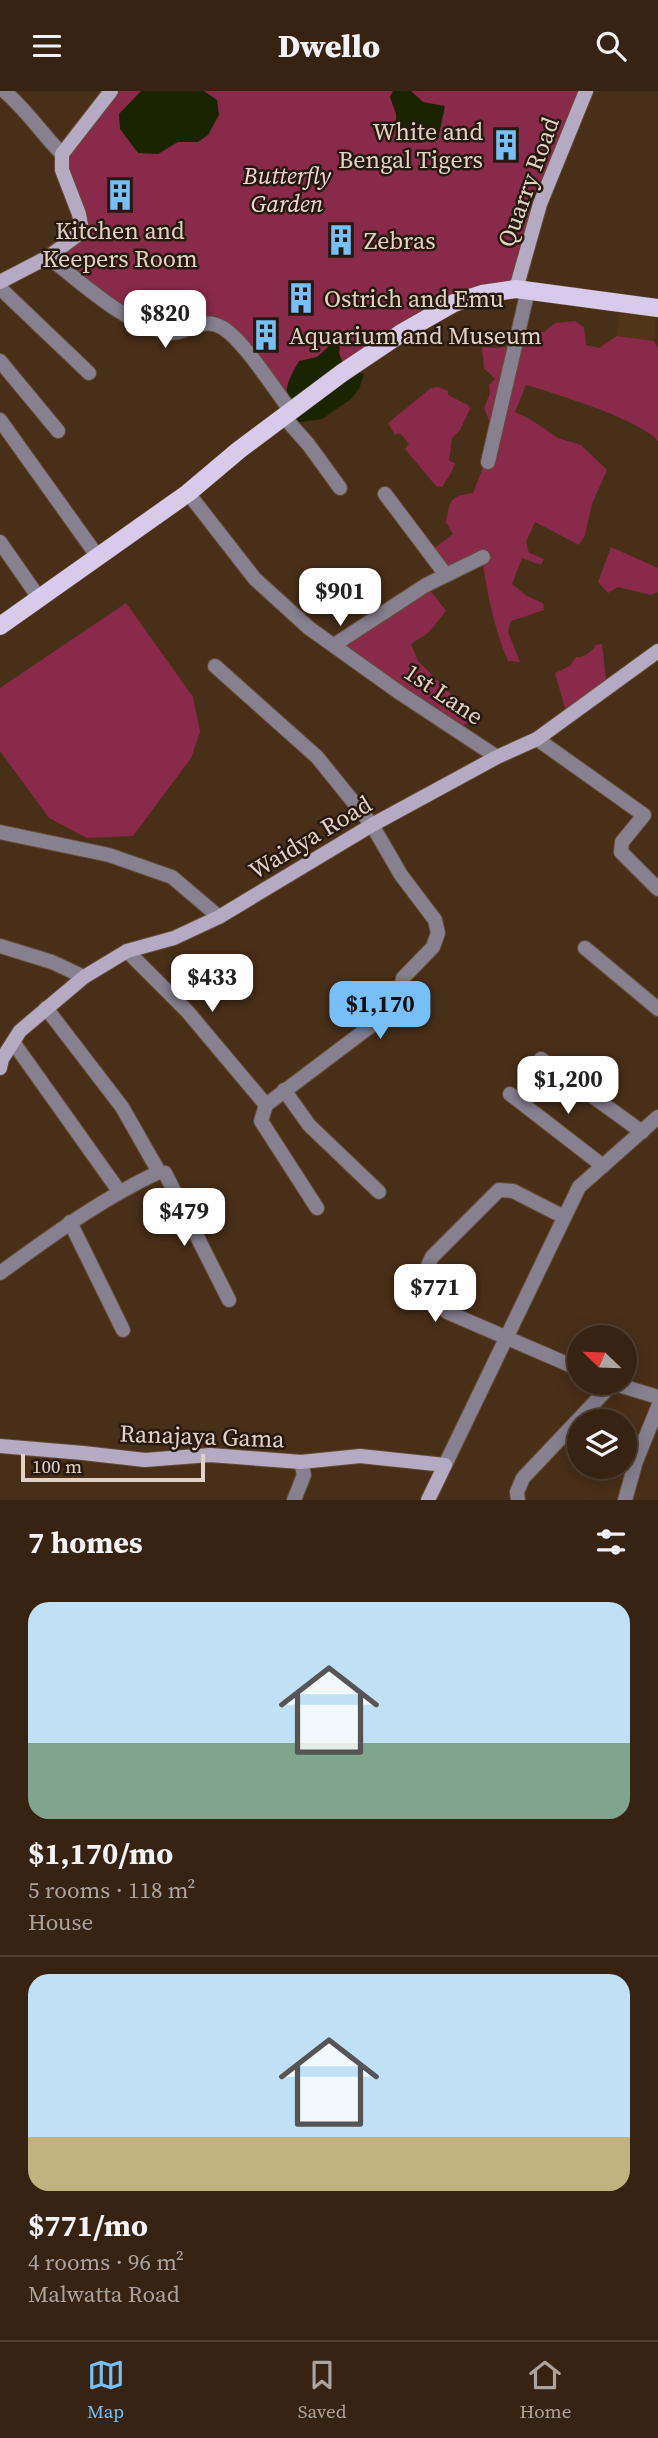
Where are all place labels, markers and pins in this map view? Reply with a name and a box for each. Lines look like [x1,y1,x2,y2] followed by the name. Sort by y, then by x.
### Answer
[338,115,483,176] place label: White and Bengal Tigers
[489,128,523,162] building icon: White and Bengal Tigers
[103,178,137,212] building icon: Kitchen and Keepers Room
[42,214,198,275] place label: Kitchen and Keepers Room
[324,223,358,257] building icon: Zebras
[364,224,436,257] place label: Zebras
[284,281,318,315] building icon: Ostrich and Emu
[324,282,504,315] place label: Ostrich and Emu
[124,291,206,350] pin: $820
[249,318,283,352] building icon: Aquarium and Museum
[289,319,542,352] place label: Aquarium and Museum
[299,568,381,628] pin: $901
[171,955,253,1014] pin: $433
[323,981,437,1041] pin: $1,170
[511,1056,625,1116] pin: $1,200
[143,1189,225,1248] pin: $479
[394,1265,476,1324] pin: $771

